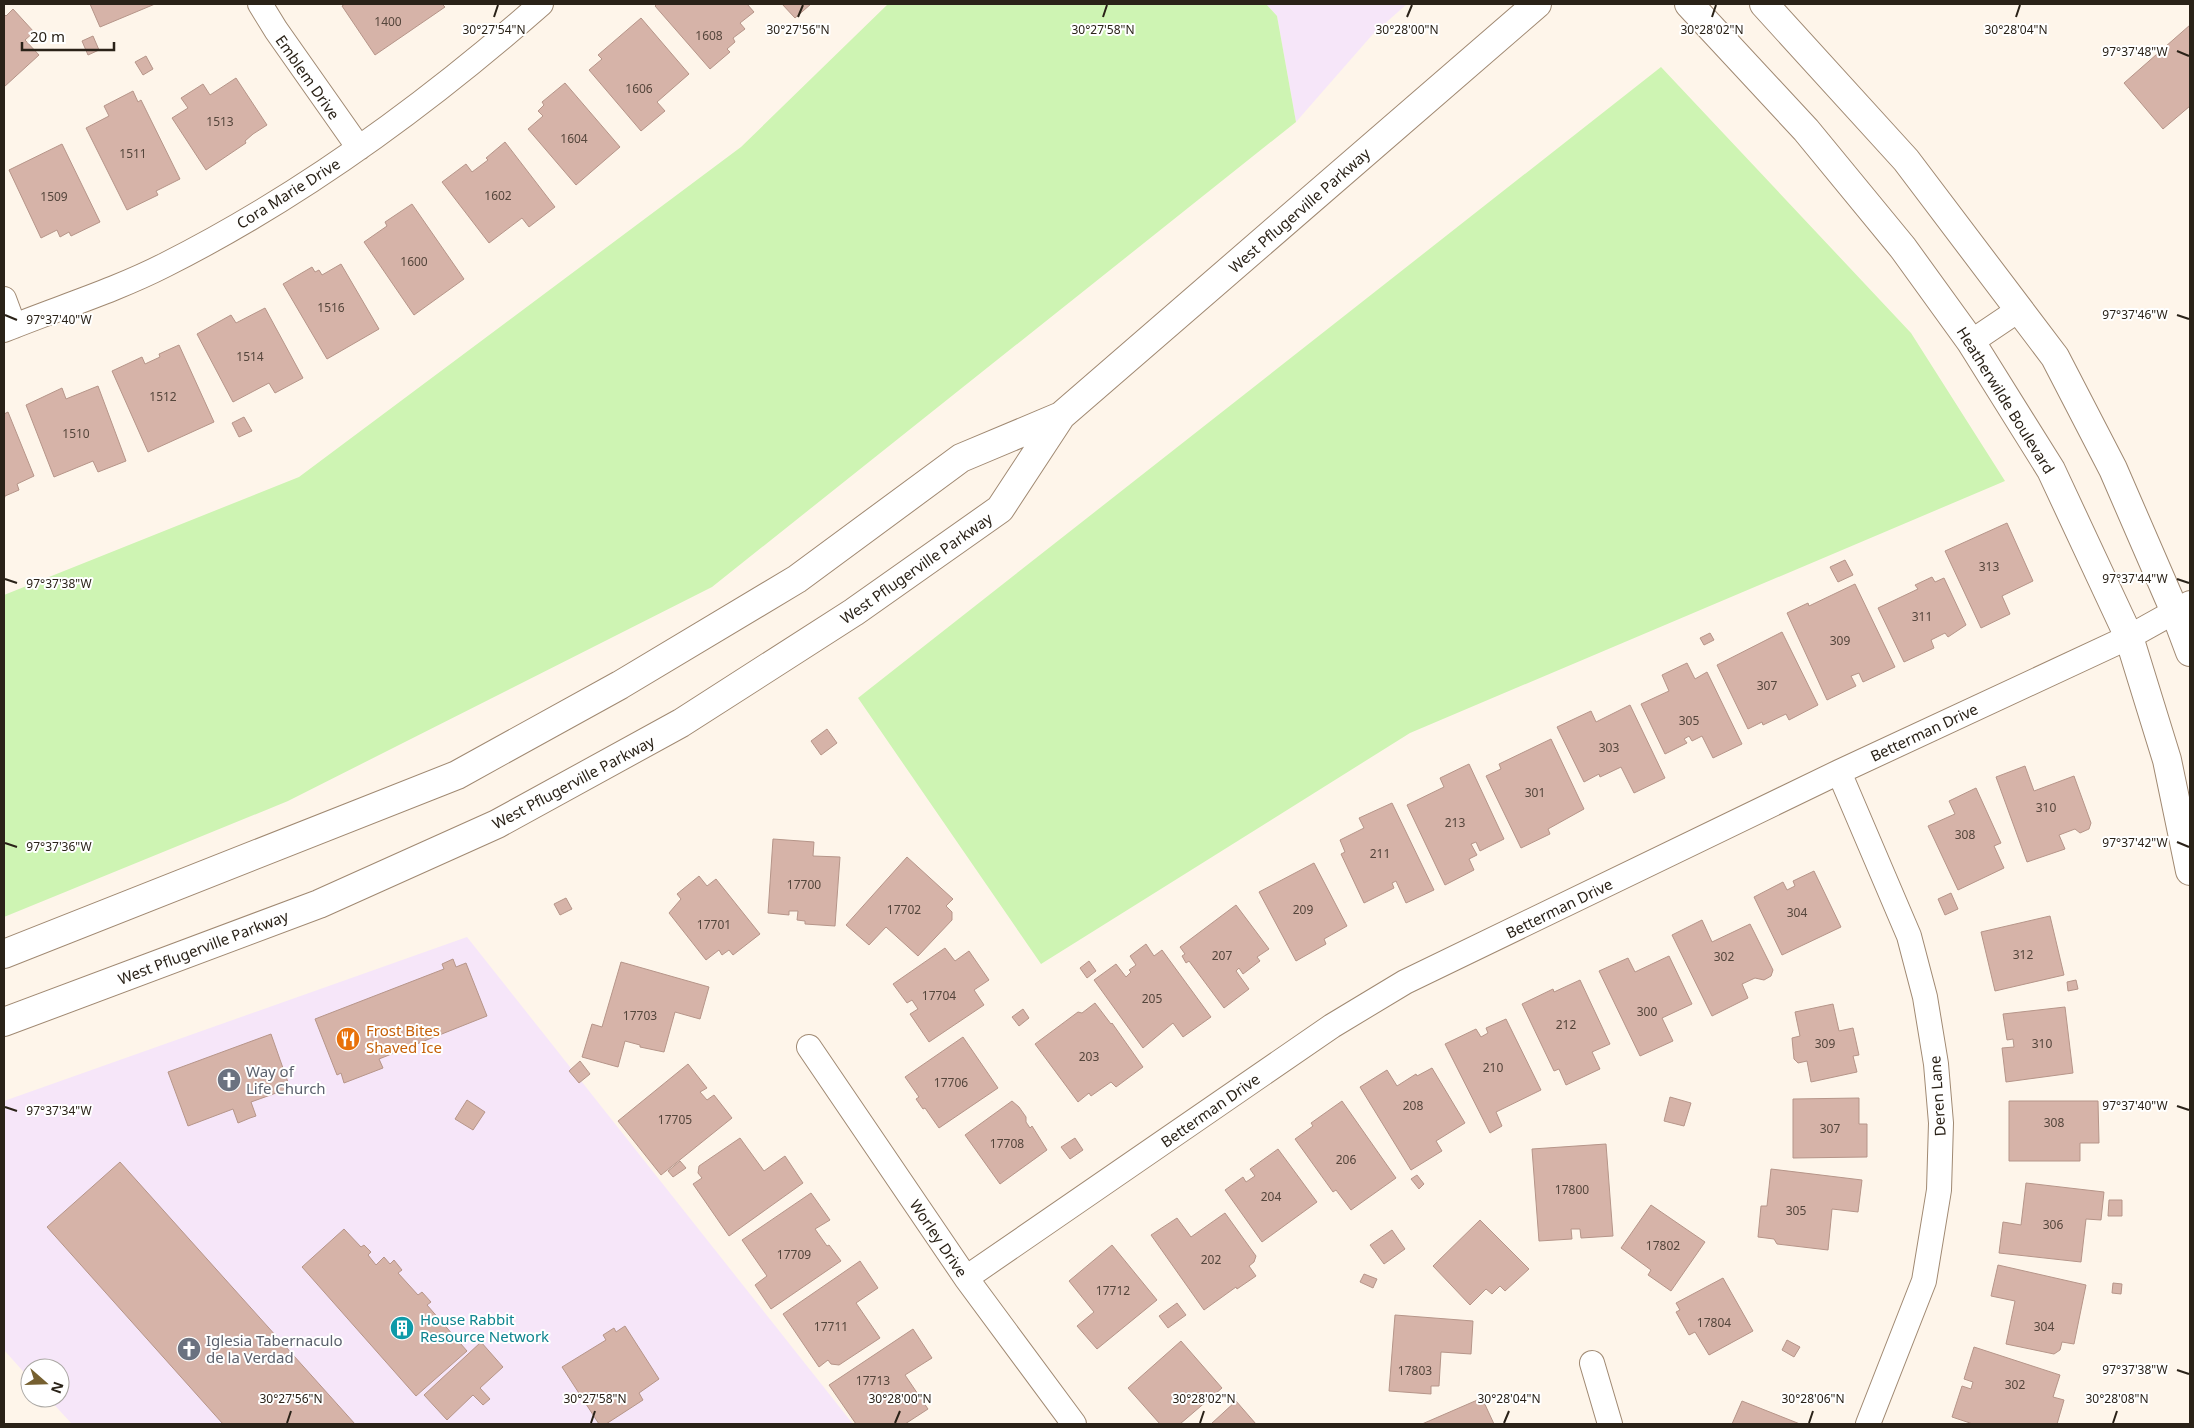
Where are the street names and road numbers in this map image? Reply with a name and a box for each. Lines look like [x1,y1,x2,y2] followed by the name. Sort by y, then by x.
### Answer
[271,31,345,123] street label: Emblem Drive
[1224,143,1374,277] street label: West Pflugerville Parkway
[233,153,343,233] street label: Cora Marie Drive
[1953,323,2059,477] street label: Heatherwilde Boulevard
[836,508,996,628] street label: West Pflugerville Parkway
[1867,698,1981,766] street label: Betterman Drive
[488,731,658,833] street label: West Pflugerville Parkway
[1502,873,1616,943] street label: Betterman Drive
[115,905,291,989] street label: West Pflugerville Parkway
[1924,1055,1950,1137] street label: Deren Lane
[1157,1068,1263,1152] street label: Betterman Drive
[906,1195,972,1281] street label: Worley Drive

